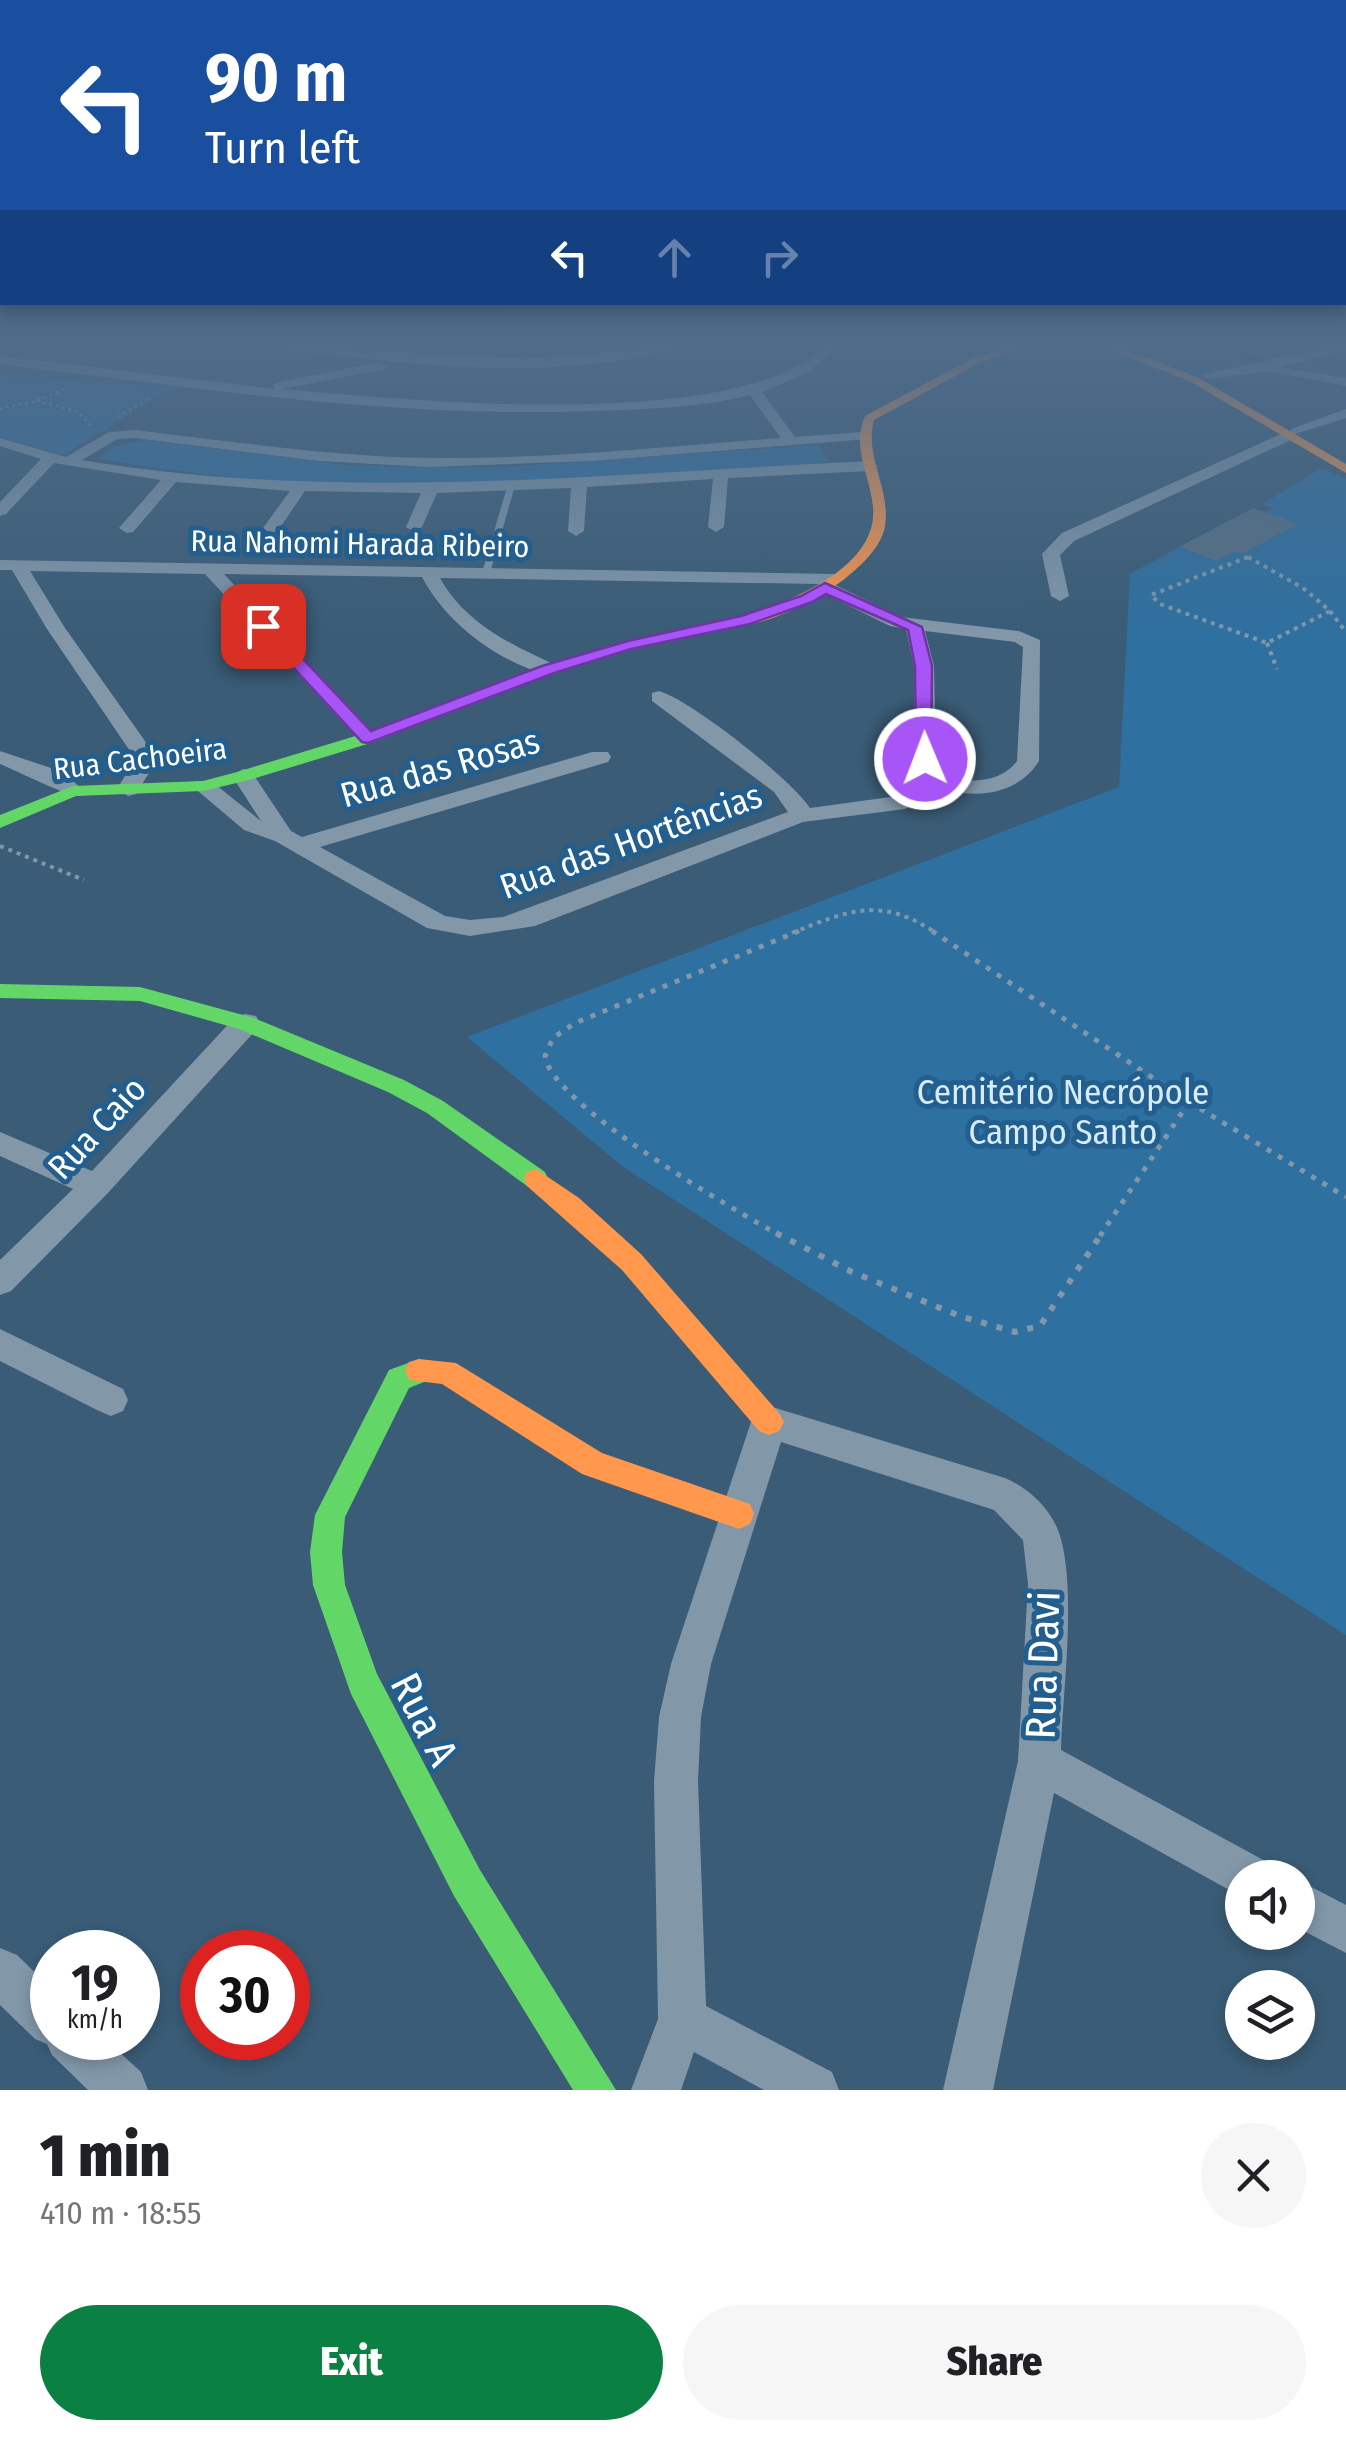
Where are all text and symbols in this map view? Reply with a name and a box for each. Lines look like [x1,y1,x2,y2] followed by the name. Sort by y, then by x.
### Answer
[205,36,347,120] text: 90 m
[40,40,170,170] icon: left
[205,121,360,175] text: Turn left
[542,230,597,285] icon: left
[647,230,702,285] icon: ahead
[752,230,807,285] icon: right
[190,523,530,565] street label: Rua Nahomi Harada Ribeiro
[221,584,306,669] pin
[236,599,291,654] icon: arrive
[873,707,977,811] position arrow
[336,720,544,816] street label: Rua das Rosas
[51,731,229,787] street label: Rua Cachoeira
[494,774,768,908] street label: Rua das Hortências
[39,1068,155,1188] street label: Rua Caio
[917,1071,1209,1153] park label: Cemitério Necrópole Campo Santo
[1015,1590,1071,1740] street label: Rua Davi
[380,1665,468,1774] street label: Rua A
[1225,1860,1315,2060] map controls
[1225,1860,1315,1950] button: sound
[180,1930,310,2060] speed limit sign: 30
[71,1953,118,2013] text: 19
[1225,1970,1315,2060] button: layers
[67,2005,123,2035] text: km/h
[40,2120,171,2192] text: 1 min
[1201,2123,1306,2228] button: close
[40,2194,201,2232] text: 410 m · 18:55
[40,2305,663,2420] button: Exit
[683,2305,1306,2420] button: Share

